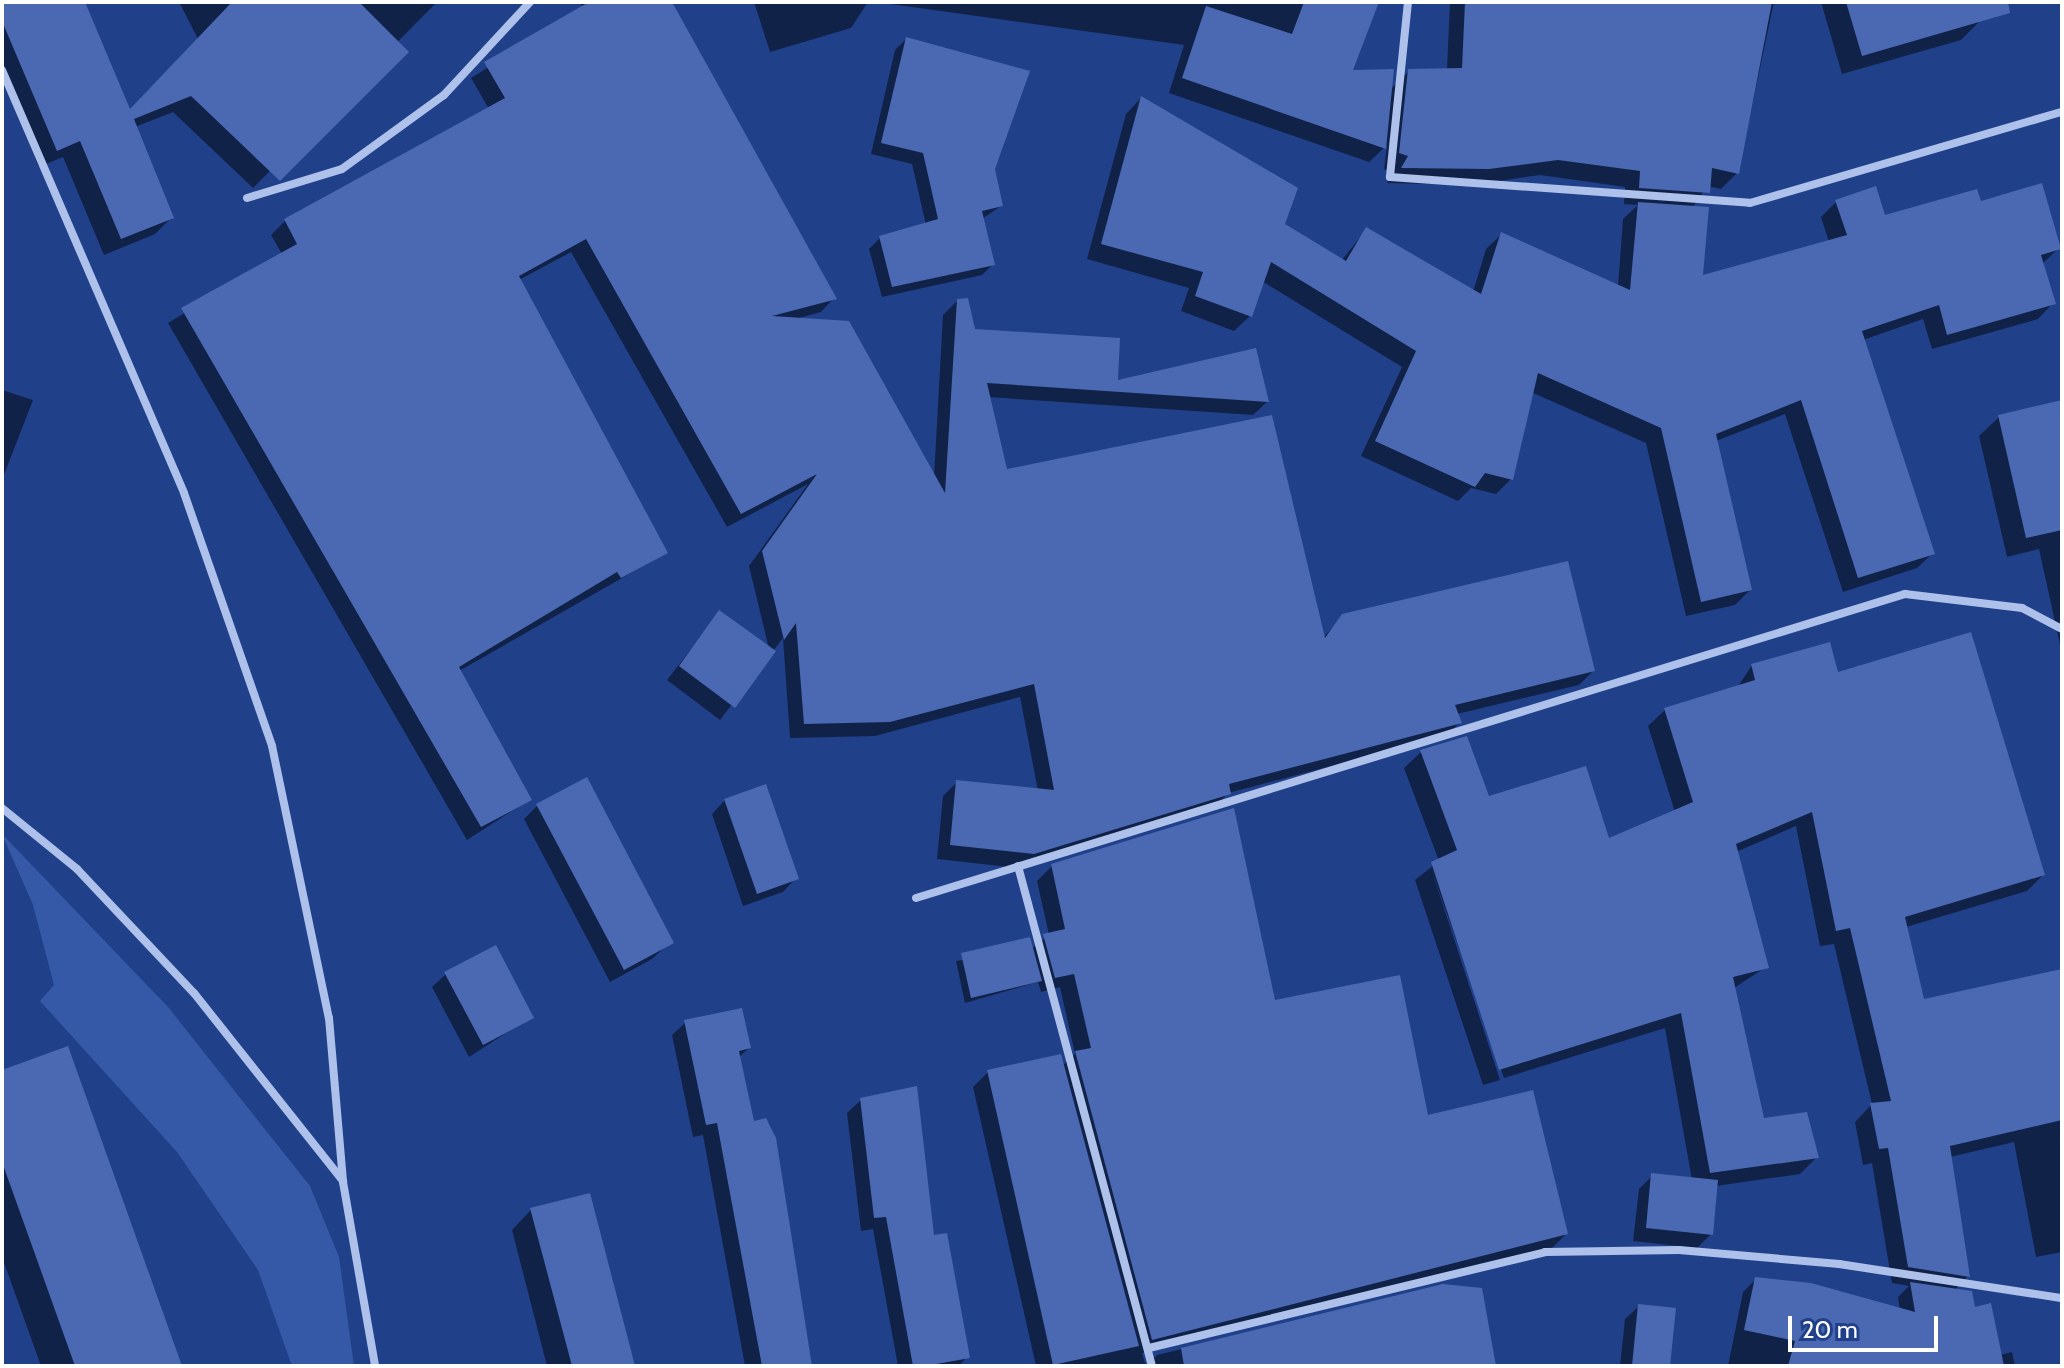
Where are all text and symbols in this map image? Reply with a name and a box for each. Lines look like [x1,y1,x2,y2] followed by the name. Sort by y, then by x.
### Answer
[1792,1300,1942,1350] scale bar
[1802,1315,1858,1344] text: 20 m

